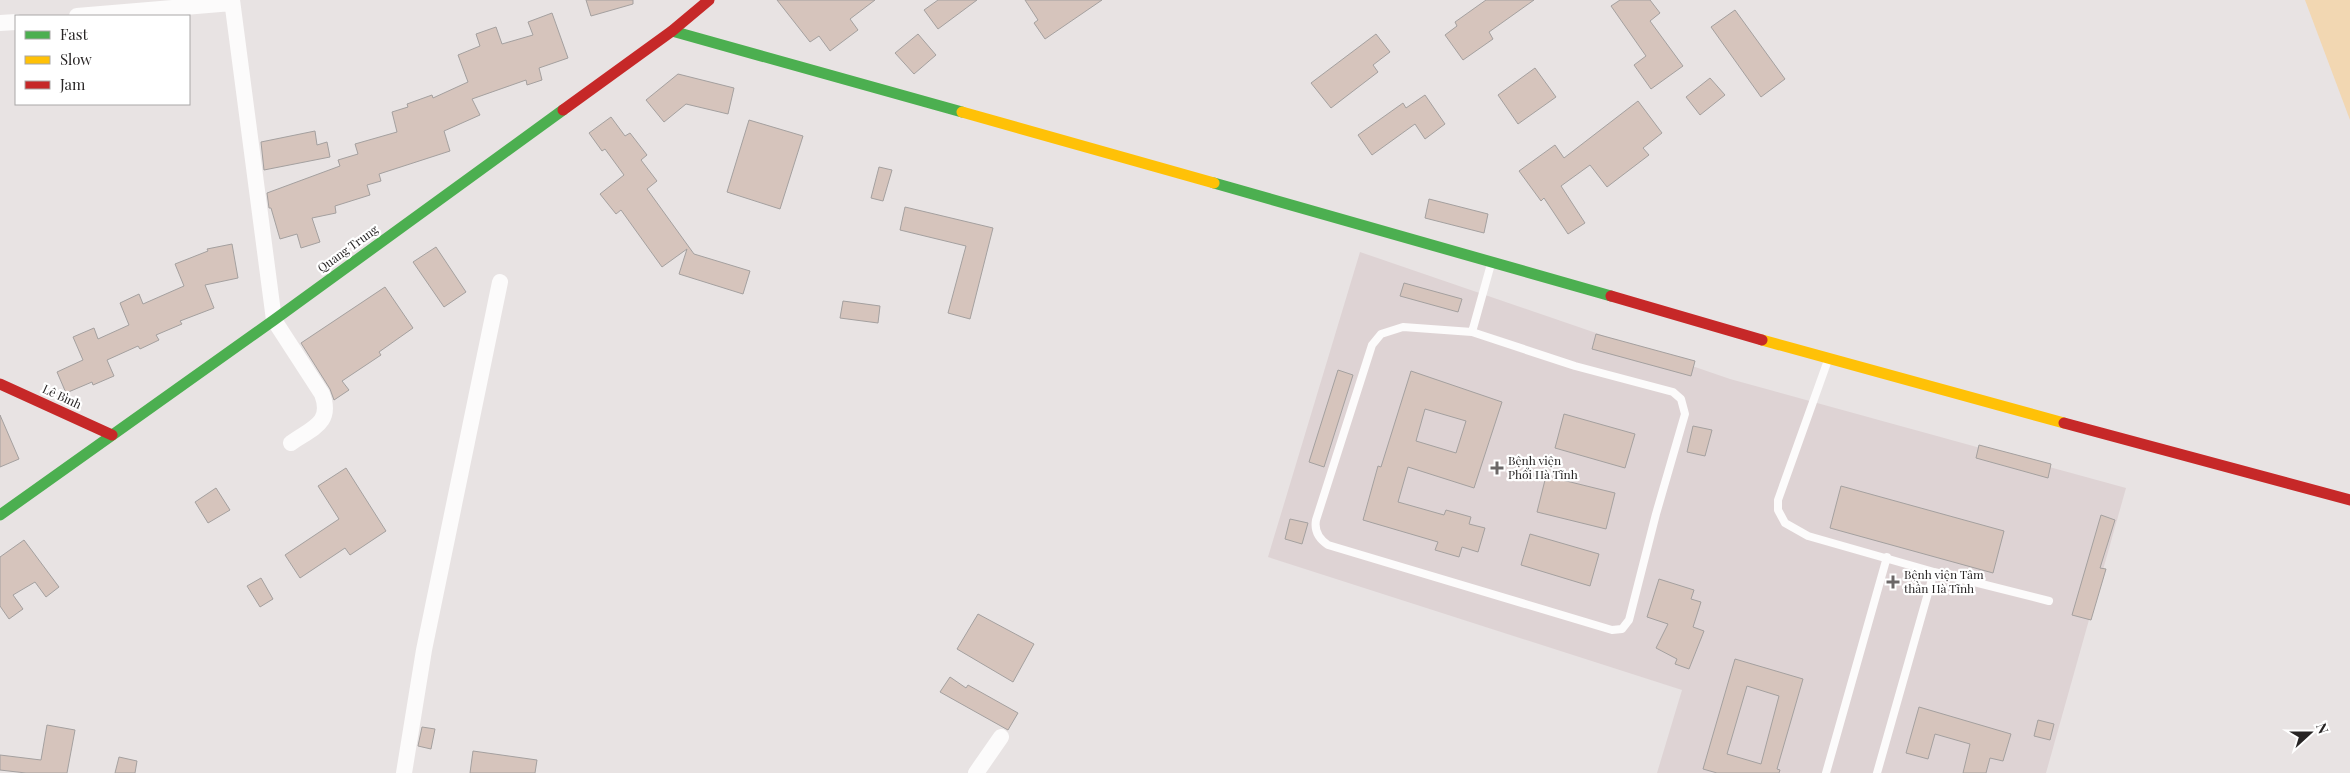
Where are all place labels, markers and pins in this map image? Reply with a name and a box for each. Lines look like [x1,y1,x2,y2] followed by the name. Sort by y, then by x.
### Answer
[1508,452,1578,482] place label: Bệnh viện Phổi Hà Tĩnh
[1490,461,1504,475] marker: Bệnh viện Phổi Hà Tĩnh
[1904,566,1984,596] place label: Bệnh viện Tâm thần Hà Tĩnh
[1886,575,1900,589] marker: Bệnh viện Tâm thần Hà Tĩnh

